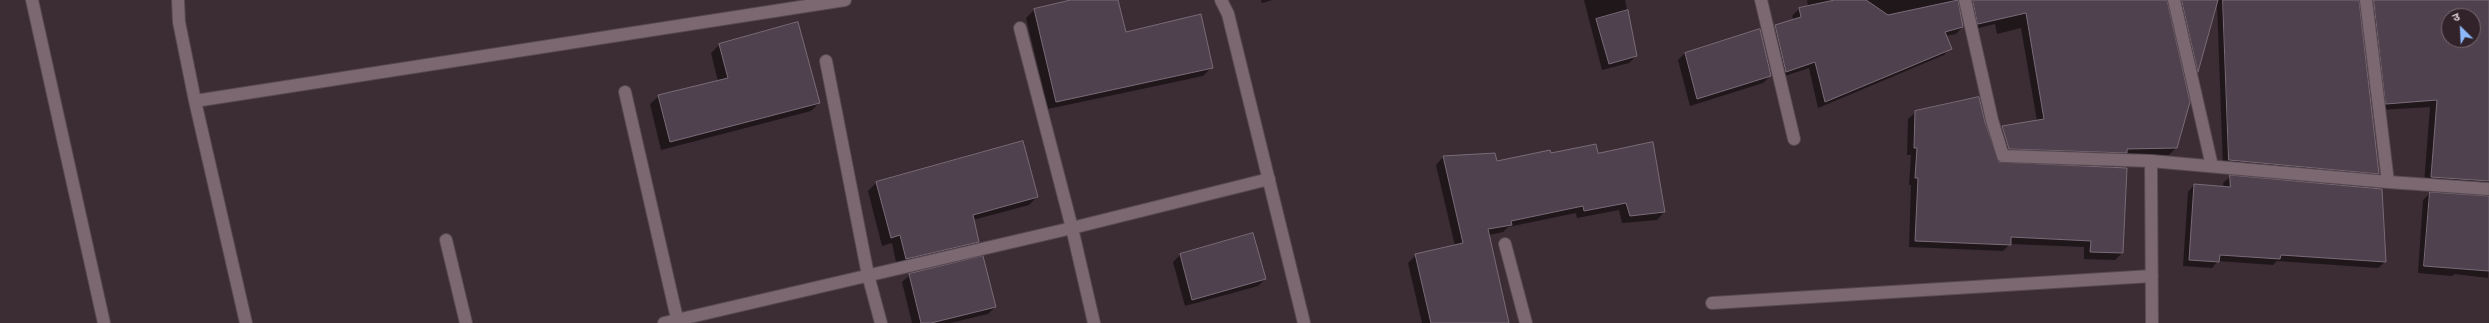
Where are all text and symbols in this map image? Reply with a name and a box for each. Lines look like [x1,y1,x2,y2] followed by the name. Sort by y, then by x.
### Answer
[2441,8,2481,48] north arrow
[2451,10,2462,25] text: उ

